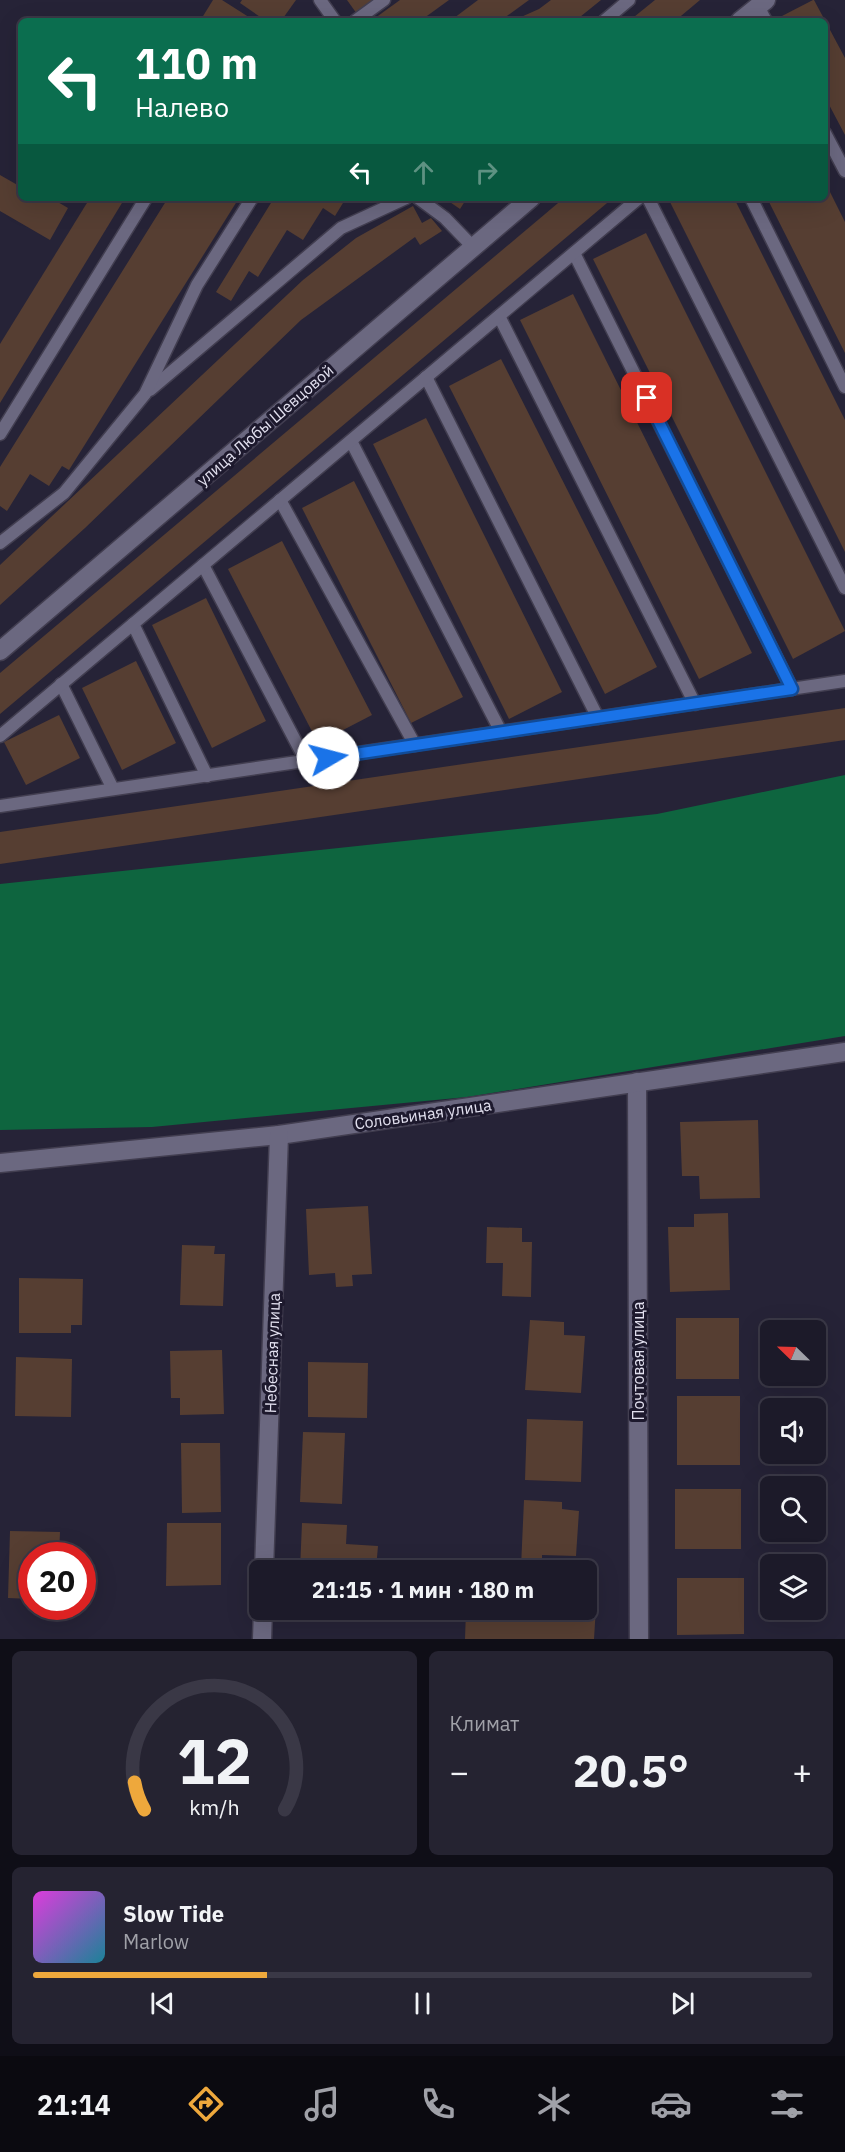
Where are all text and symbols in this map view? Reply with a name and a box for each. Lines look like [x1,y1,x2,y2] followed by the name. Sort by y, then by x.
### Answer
[135,36,258,91] text: 110 m
[36,42,114,120] icon: left
[135,89,229,124] text: Налево
[344,156,377,189] icon: left
[407,156,440,189] icon: ahead
[470,156,503,189] icon: right
[192,360,338,490] street label: улица Любы Шевцовой
[621,372,672,423] pin
[630,381,663,414] icon: arrive
[296,726,360,790] position arrow
[353,1094,493,1134] street label: Соловьиная улица
[260,1292,284,1414] street label: Небесная улица
[628,1301,648,1421] street label: Почтовая улица
[760,1320,826,1386] north arrow
[760,1320,826,1620] map controls
[760,1398,826,1464] button: sound
[760,1476,826,1542] button: search
[18,1542,96,1620] speed limit sign: 20
[760,1554,826,1620] button: layers
[312,1575,534,1604] text: 21:15 · 1 мин · 180 m
[450,1710,520,1737] text: Климат
[177,1720,252,1801] text: 12
[573,1741,689,1799] text: 20.5°
[450,1750,469,1793] text: −
[792,1750,812,1793] text: +
[189,1793,239,1821] text: km/h
[123,1899,224,1928] text: Slow Tide
[123,1928,189,1955] text: Marlow
[146,1987,179,2020] icon: previous
[406,1987,439,2020] icon: pause
[666,1987,699,2020] icon: next
[185,2083,227,2125] icon: directions
[301,2083,343,2125] icon: music
[417,2083,459,2125] icon: phone
[533,2083,575,2125] icon: climate
[650,2083,692,2125] icon: car
[766,2083,808,2125] icon: filters
[37,2087,111,2122] text: 21:14

